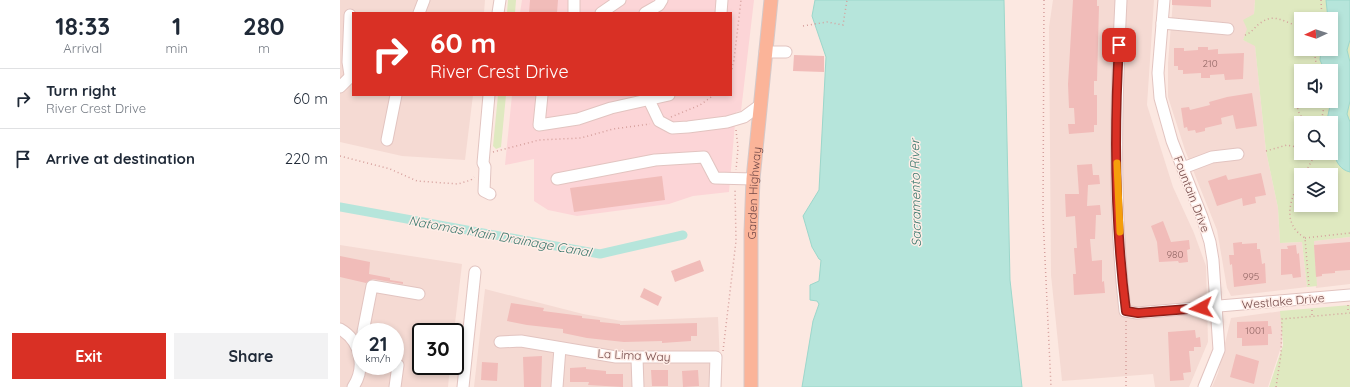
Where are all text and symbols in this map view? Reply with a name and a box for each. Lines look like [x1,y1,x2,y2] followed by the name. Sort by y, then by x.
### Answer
[55,11,110,41] text: 18:33
[172,11,181,41] text: 1
[243,11,285,41] text: 280
[1294,12,1338,56] north arrow
[1294,12,1338,212] map controls
[430,25,496,60] text: 60 m
[364,28,416,80] icon: right
[1102,28,1136,62] pin
[1108,34,1130,56] icon: arrive
[63,40,102,56] text: Arrival
[166,40,188,56] text: min
[258,40,270,56] text: m
[1202,57,1218,70] house number: 210
[430,60,569,83] text: River Crest Drive
[1294,64,1338,108] button: sound
[46,81,117,100] text: Turn right
[12,88,34,110] icon: right
[293,89,328,108] text: 60 m
[46,100,146,116] text: River Crest Drive
[1294,116,1338,160] button: search
[906,137,924,247] water label: Sacramento River
[744,146,764,240] street label: Garden Highway
[12,148,34,170] icon: arrive
[46,149,195,168] text: Arrive at destination
[285,149,328,168] text: 220 m
[1171,154,1214,235] street label: Fountain Drive
[1294,168,1338,212] button: layers
[407,212,595,260] water label: Natomas Main Drainage Canal
[1167,248,1184,261] house number: 980
[1243,270,1259,283] house number: 995
[1180,287,1222,329] position arrow
[1241,290,1325,312] street label: Westlake Drive
[412,323,464,375] speed limit sign: 30
[1245,324,1265,337] house number: 1001
[368,331,388,356] text: 21
[12,333,166,379] button: Exit
[174,333,328,379] button: Share
[597,346,671,364] street label: La Lima Way
[365,352,391,365] text: km/h

